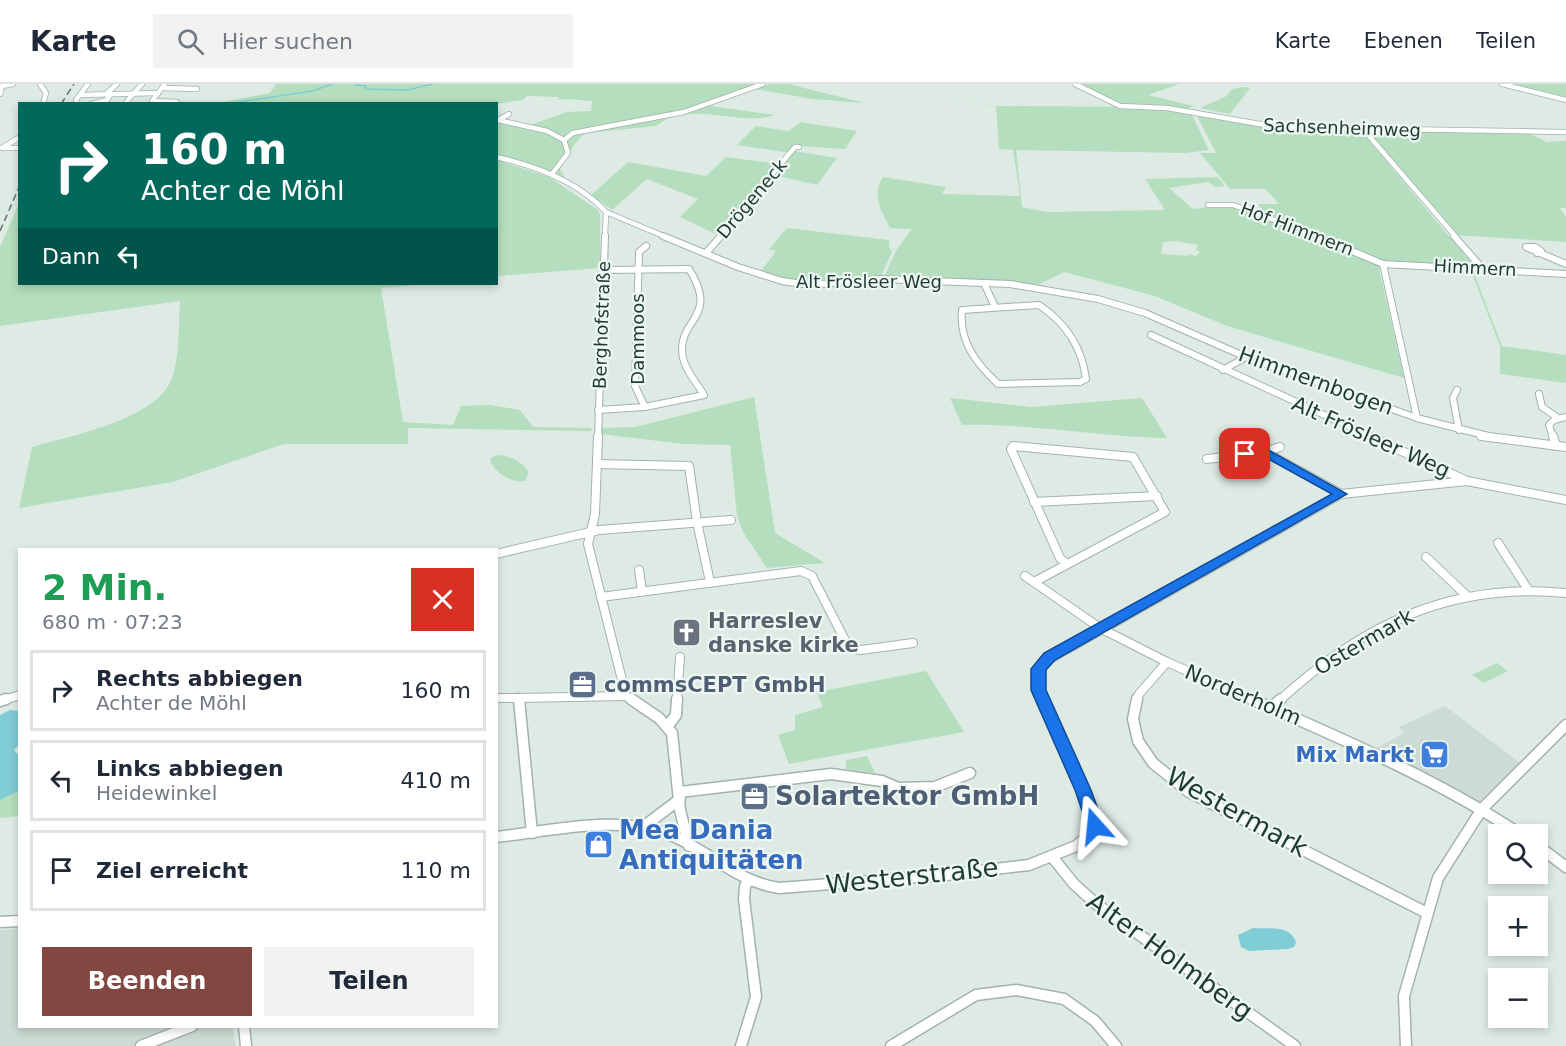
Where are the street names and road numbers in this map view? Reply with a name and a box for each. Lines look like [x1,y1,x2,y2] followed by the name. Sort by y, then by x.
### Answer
[1263,114,1421,141] street label: Sachsenheimweg
[712,154,791,243] street label: Drögeneck
[1238,197,1357,260] street label: Hof Himmern
[1433,255,1517,280] street label: Himmern
[589,261,614,389] street label: Berghofstraße
[796,271,942,292] street label: Alt Frösleer Weg
[627,293,648,385] street label: Dammoos
[1235,342,1397,420] street label: Himmernbogen
[1288,391,1454,483] street label: Alt Frösleer Weg
[1310,603,1419,680] street label: Ostermark
[1181,660,1305,730] street label: Norderholm
[1161,761,1313,863] street label: Westermark
[824,852,1000,900] street label: Westerstraße
[1081,886,1259,1026] street label: Alter Holmberg

